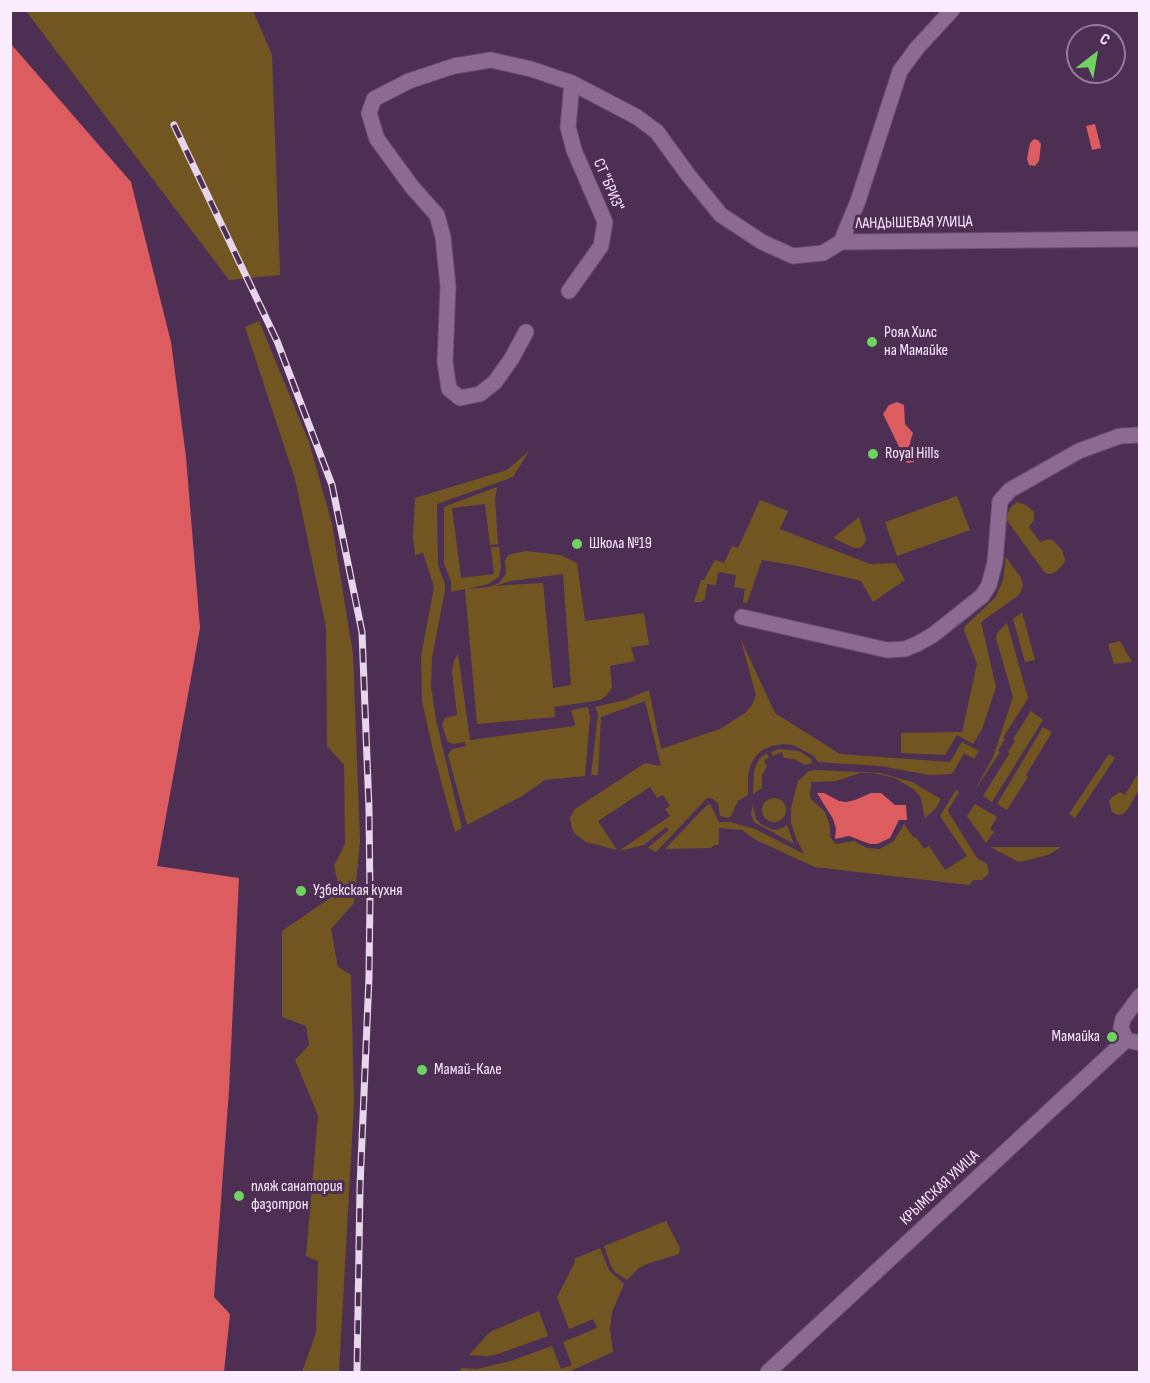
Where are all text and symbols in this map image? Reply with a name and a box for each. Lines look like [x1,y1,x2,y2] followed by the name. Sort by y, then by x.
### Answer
[1066,24,1126,84] north arrow
[1096,30,1113,50] text: С
[588,156,628,214] street label: СТ "БРИЗ"
[855,212,973,234] street label: ЛАНДЫШЕВАЯ УЛИЦА
[884,323,948,361] place label: Роял Хилс на Мамайке
[865,335,879,349] marker: Роял Хилс на Мамайке
[885,444,939,464] place label: Royal Hills
[866,447,880,461] marker: Royal Hills
[589,534,652,554] place label: Школа №19
[570,537,584,551] marker: Школа №19
[313,881,403,901] place label: Узбекская кухня
[294,884,308,898] marker: Узбекская кухня
[1052,1027,1100,1047] place label: Мамайка
[1105,1030,1119,1044] marker: Мамайка
[434,1060,502,1080] place label: Мамай-Кале
[415,1063,429,1077] marker: Мамай-Кале
[896,1146,984,1230] street label: КРЫМСКАЯ УЛИЦА
[251,1177,343,1215] place label: пляж санатория фазотрон
[232,1189,246,1203] marker: пляж санатория фазотрон

